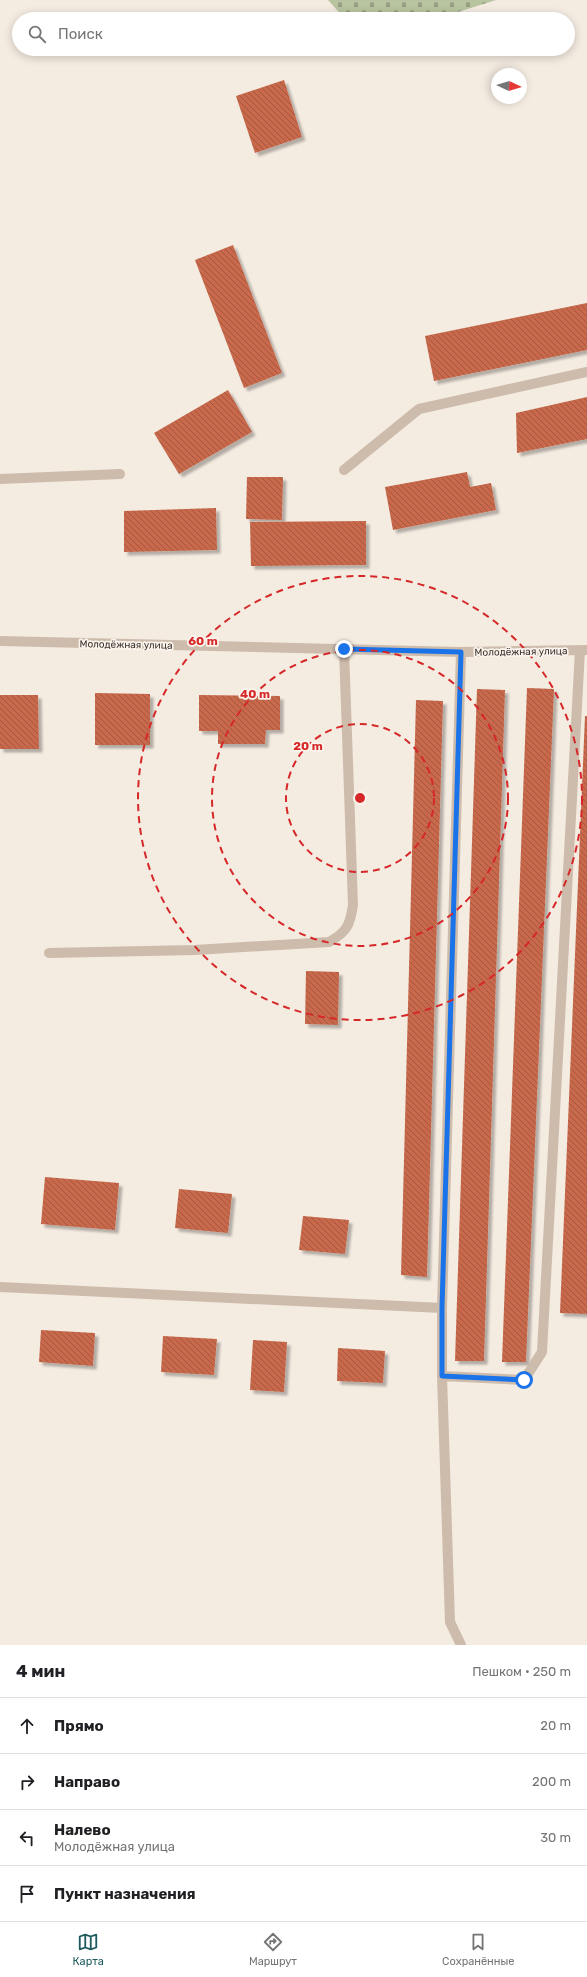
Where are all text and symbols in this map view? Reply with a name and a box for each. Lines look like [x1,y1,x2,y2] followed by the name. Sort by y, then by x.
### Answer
[12,12,575,56] search box
[26,23,48,45] icon: search
[58,25,103,43] text: Поиск
[491,68,527,104] north arrow
[188,634,218,648] text: 60 m
[79,638,173,652] street label: Молодёжная улица
[335,640,353,658] route end
[474,645,568,659] street label: Молодёжная улица
[240,687,270,701] text: 40 m
[293,739,323,753] text: 20 m
[353,791,367,805] centre of rings
[515,1371,533,1389] route start
[16,1661,65,1681] text: 4 мин
[472,1664,571,1679] text: Пешком · 250 m
[16,1715,38,1737] icon: ahead
[54,1717,104,1735] text: Прямо
[540,1718,571,1733] text: 20 m
[16,1771,38,1793] icon: right
[54,1773,120,1791] text: Направо
[532,1774,571,1789] text: 200 m
[54,1821,111,1839] text: Налево
[16,1827,38,1849] icon: left
[540,1830,571,1845] text: 30 m
[54,1839,175,1854] text: Молодёжная улица
[16,1883,38,1905] icon: arrive
[54,1885,196,1903] text: Пункт назначения
[73,1931,104,1968] tab: Карта
[249,1931,297,1968] tab: Маршрут
[442,1931,514,1968] tab: Сохранённые

